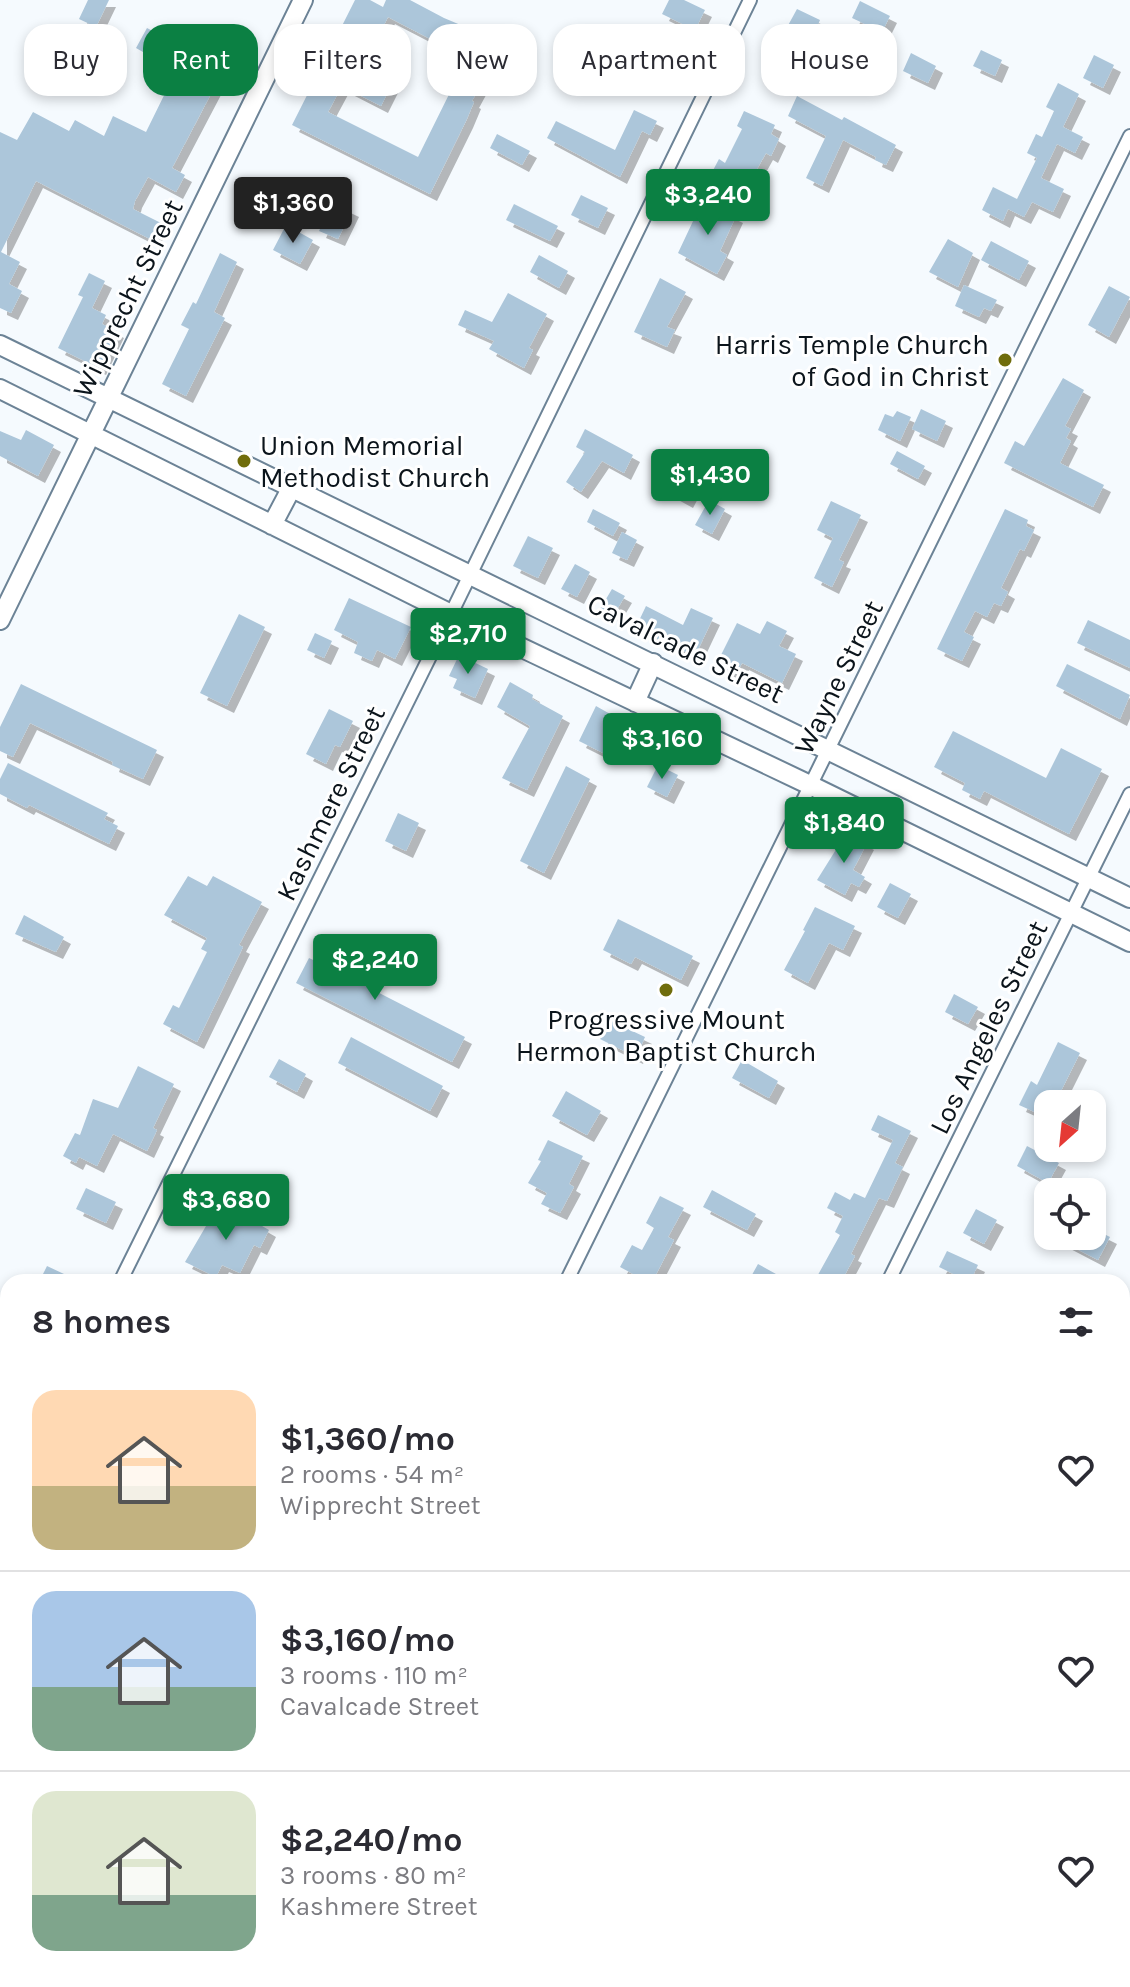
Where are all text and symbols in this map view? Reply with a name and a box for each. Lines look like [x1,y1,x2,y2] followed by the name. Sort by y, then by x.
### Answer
[24,24,127,96] chip: Buy
[143,24,258,96] chip: Rent
[274,24,411,96] chip: Filters
[427,24,537,96] chip: New
[553,24,745,96] chip: Apartment
[761,24,897,96] chip: House
[643,169,773,237] pin: $3,240
[228,177,358,245] pin: $1,360
[664,179,752,210] text: $3,240
[252,187,334,218] text: $1,360
[65,194,190,403] street label: Wipprecht Street
[715,328,989,393] place label: Harris Temple Church of God in Christ
[996,351,1014,369] marker: Harris Temple Church of God in Christ
[260,429,490,494] place label: Union Memorial Methodist Church
[645,449,775,517] pin: $1,430
[235,452,253,470] marker: Union Memorial Methodist Church
[669,459,751,490] text: $1,430
[582,587,789,710] street label: Cavalcade Street
[787,595,890,760] street label: Wayne Street
[403,608,533,676] pin: $2,710
[429,618,507,649] text: $2,710
[269,700,392,906] street label: Kashmere Street
[597,713,727,781] pin: $3,160
[621,723,703,754] text: $3,160
[779,797,909,865] pin: $1,840
[803,807,885,838] text: $1,840
[922,915,1054,1139] street label: Los Angeles Street
[310,934,440,1002] pin: $2,240
[331,944,419,975] text: $2,240
[657,981,675,999] marker: Progressive Mount Hermon Baptist Church
[516,1003,816,1068] place label: Progressive Mount Hermon Baptist Church
[1034,1090,1106,1162] north arrow
[1034,1090,1106,1250] map controls
[161,1174,291,1242] pin: $3,680
[1034,1178,1106,1250] button: locate
[181,1184,271,1215] text: $3,680
[1054,1300,1098,1344] icon: filters
[32,1302,171,1342] text: 8 homes
[280,1419,455,1459] text: $1,360/mo
[96,1422,192,1518] icon: home
[1054,1448,1098,1492] icon: heart
[280,1459,464,1490] text: 2 rooms · 54 m²
[280,1490,481,1521] text: Wipprecht Street
[280,1620,455,1660] text: $3,160/mo
[96,1623,192,1719] icon: home
[1054,1649,1098,1693] icon: heart
[280,1660,468,1691] text: 3 rooms · 110 m²
[280,1691,479,1722] text: Cavalcade Street
[280,1820,462,1860] text: $2,240/mo
[96,1823,192,1919] icon: home
[1054,1849,1098,1893] icon: heart
[280,1860,467,1891] text: 3 rooms · 80 m²
[280,1891,477,1922] text: Kashmere Street

